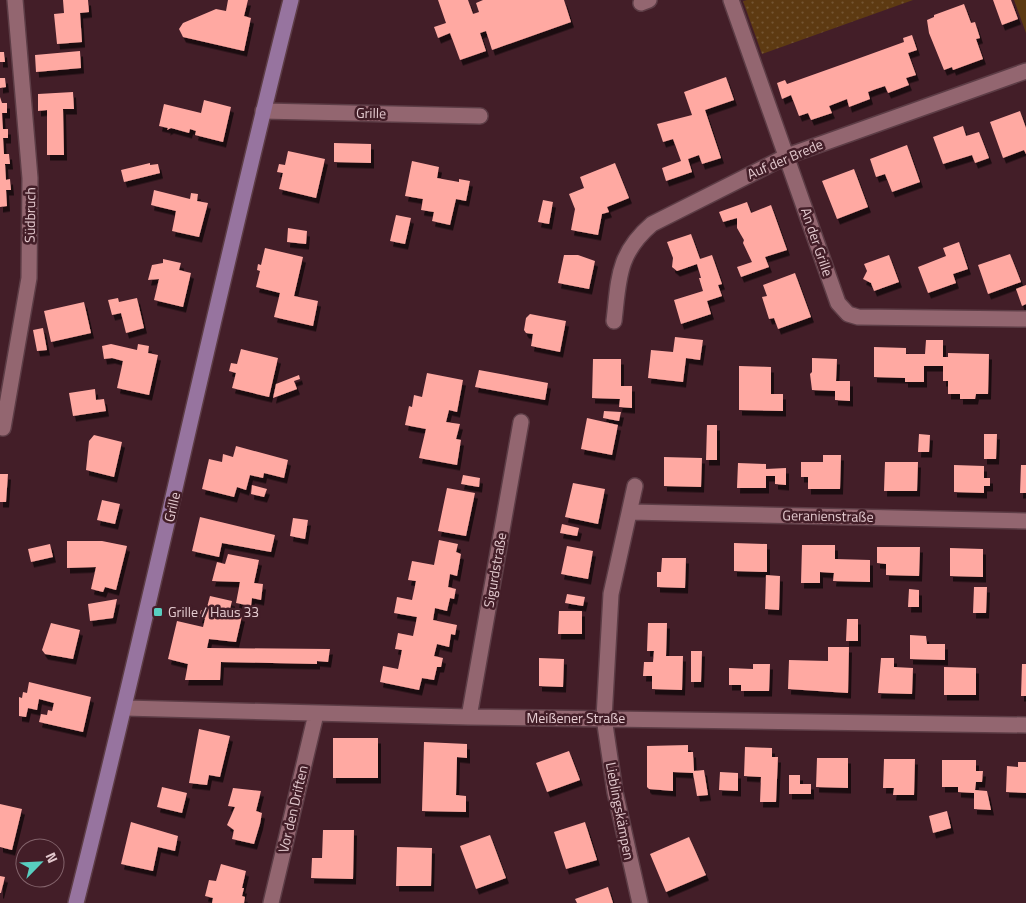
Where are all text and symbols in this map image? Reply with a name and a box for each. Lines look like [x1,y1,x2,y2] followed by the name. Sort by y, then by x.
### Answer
[356,102,386,123] street label: Grille
[744,133,826,184] street label: Auf der Brede
[19,187,40,243] street label: Südbruch
[796,205,839,279] street label: An der Grille
[158,490,185,524] street label: Grille
[782,504,874,527] street label: Geranienstraße
[478,531,511,609] street label: Sigurdstraße
[168,601,259,622] place label: Grille / Haus 33
[152,606,164,618] marker: Grille / Haus 33
[527,707,625,728] street label: Meißener Straße
[601,760,640,862] street label: Lieblingskämpen
[272,763,313,855] street label: Vor den Driften
[15,838,65,888] north arrow
[41,849,64,866] text: N

